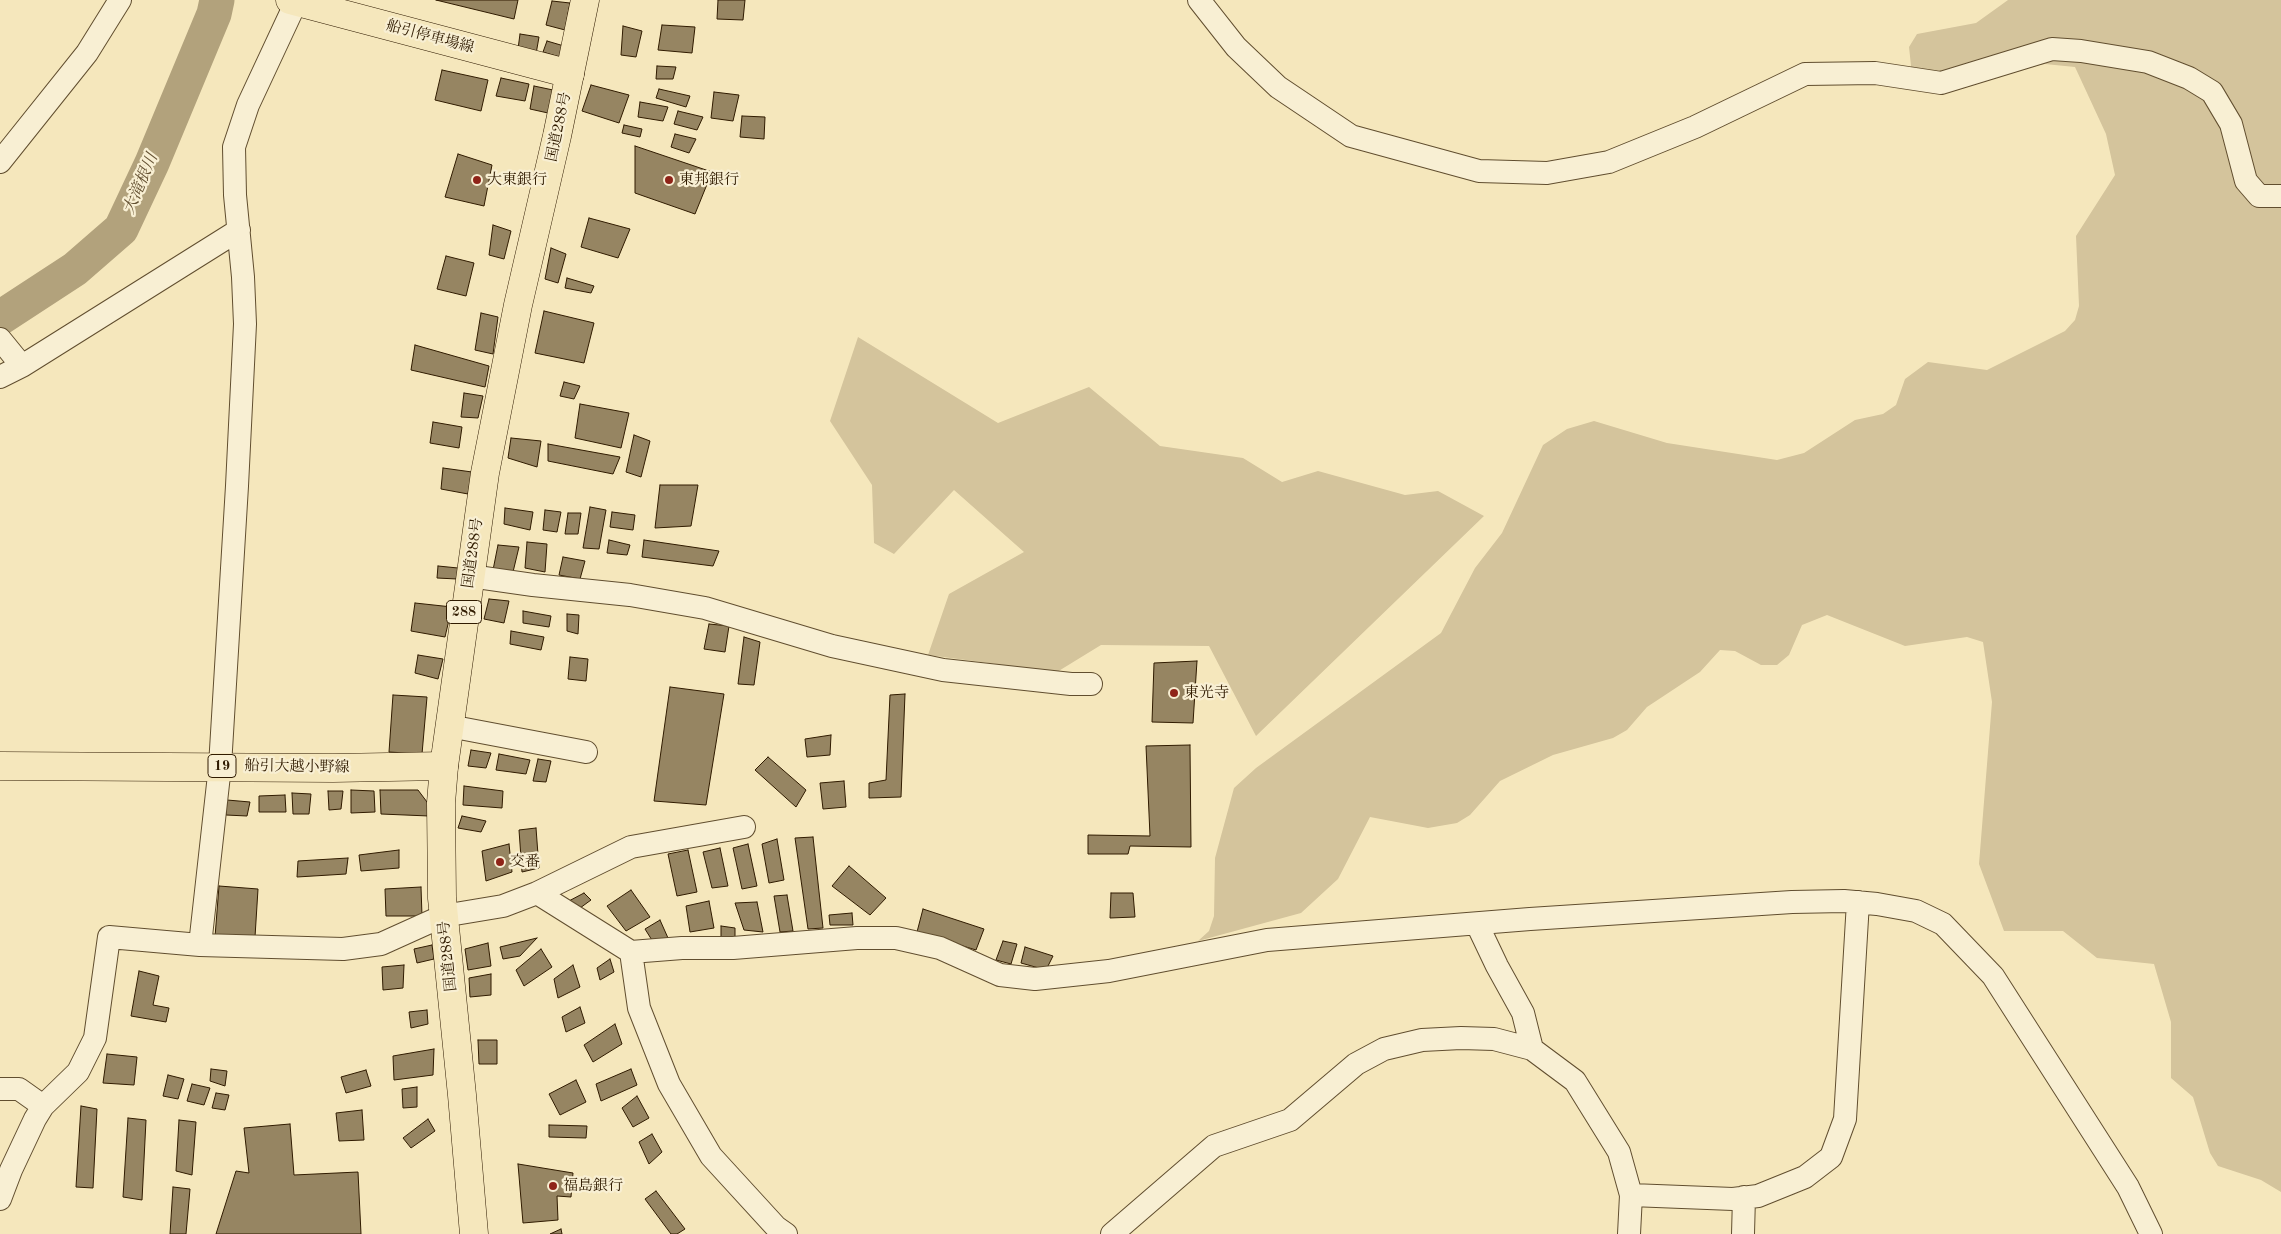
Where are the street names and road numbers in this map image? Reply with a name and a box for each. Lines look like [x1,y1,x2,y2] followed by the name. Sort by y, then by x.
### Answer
[384,17,476,57] street label: 船引停車場線
[543,90,575,164] street label: 国道288号
[459,517,487,589] street label: 国道288号
[446,600,482,624] road number: 288
[208,754,236,778] road number: 19
[244,757,350,777] street label: 船引大越小野線
[435,920,461,992] street label: 国道288号

